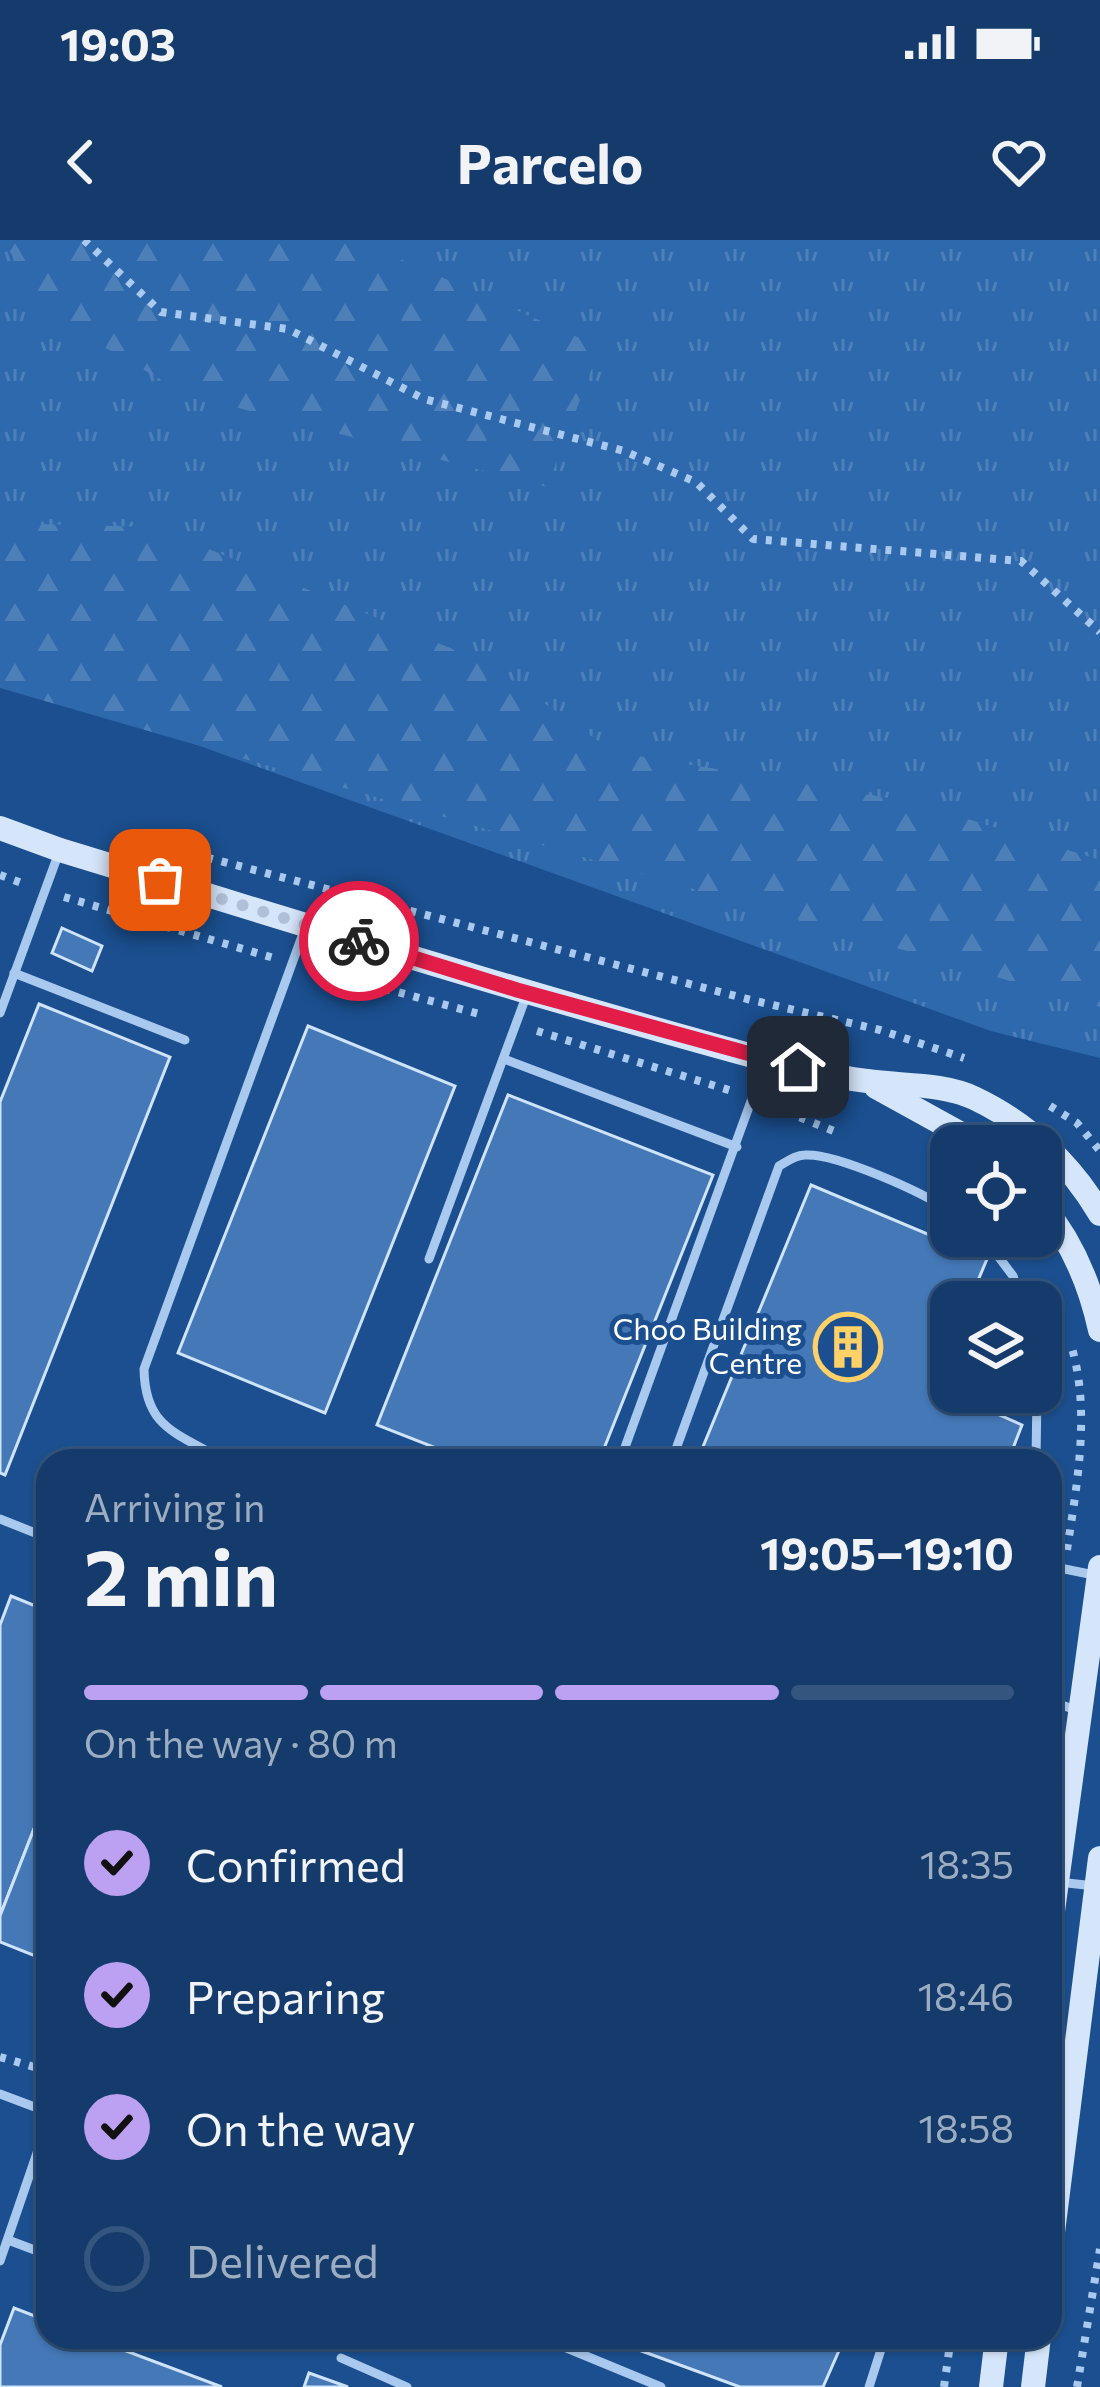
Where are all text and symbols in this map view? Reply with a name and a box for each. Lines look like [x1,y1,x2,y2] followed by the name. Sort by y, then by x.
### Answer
[60,15,176,70] text: 19:03
[48,129,114,195] icon: back
[457,129,643,195] text: Parcelo
[986,129,1052,195] icon: heart
[109,829,211,931] pin
[127,847,193,913] icon: bag
[299,881,419,1001] courier
[326,908,392,974] icon: bike
[747,1016,849,1118] pin
[765,1034,831,1100] icon: home
[930,1125,1062,1413] map controls
[930,1125,1062,1257] button: locate
[930,1281,1062,1413] button: layers
[613,1309,802,1380] place label: Choo Building Centre
[813,1312,883,1382] building icon: Choo Building Centre
[84,1482,265,1530] text: Arriving in
[760,1524,1014,1579] text: 19:05–19:10
[84,1527,278,1622] text: 2 min
[84,1718,398,1766] text: On the way · 80 m
[84,1830,150,1896] icon: check
[186,1836,406,1891] text: Confirmed
[920,1839,1014,1887] text: 18:35
[84,1962,150,2028] icon: check
[186,1968,385,2023] text: Preparing
[917,1971,1014,2019] text: 18:46
[84,2094,150,2160] icon: check
[186,2100,416,2155] text: On the way
[918,2103,1014,2151] text: 18:58
[186,2232,379,2287] text: Delivered

